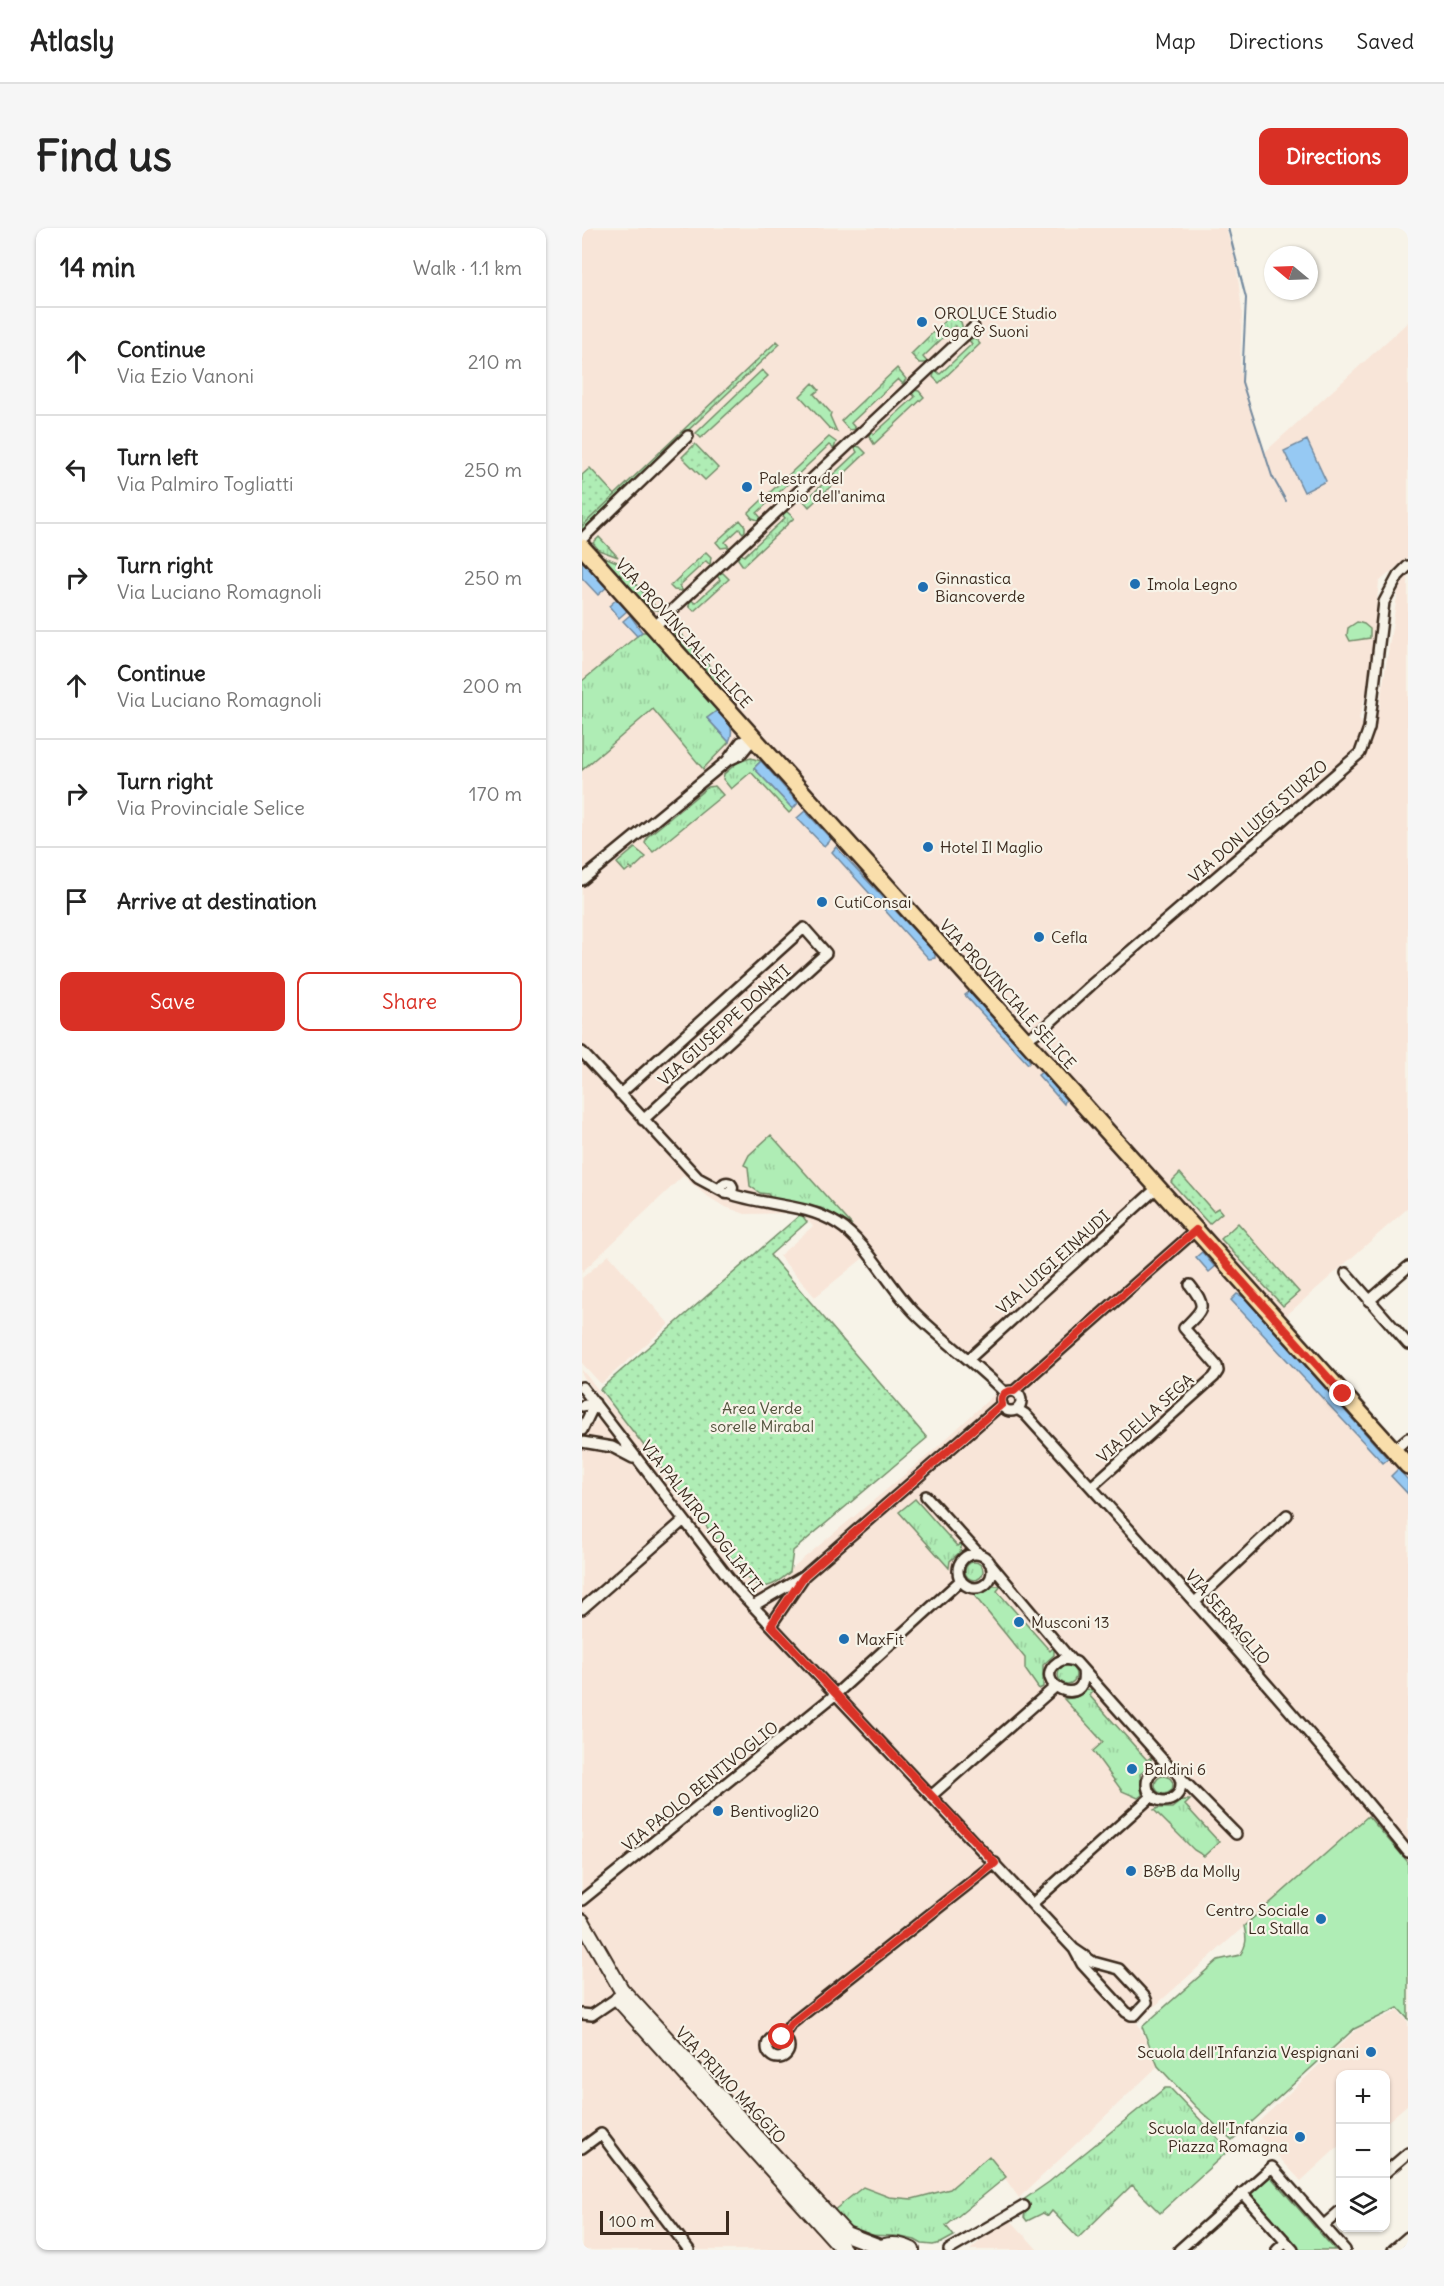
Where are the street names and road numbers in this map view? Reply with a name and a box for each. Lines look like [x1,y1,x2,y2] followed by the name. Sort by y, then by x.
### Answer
[612,554,756,712] street label: VIA PROVINCIALE SELICE
[1184,755,1332,887] street label: VIA DON LUIGI STURZO
[936,915,1080,1073] street label: VIA PROVINCIALE SELICE
[654,960,794,1090] street label: VIA GIUSEPPE DONATI
[992,1206,1114,1318] street label: VIA LUIGI EINAUDI
[1093,1369,1197,1467] street label: VIA DELLA SEGA
[637,1436,767,1596] street label: VIA PALMIRO TOGLIATTI
[1181,1565,1275,1669] street label: VIA SERRAGLIO
[618,1717,782,1855] street label: VIA PAOLO BENTIVOGLIO
[672,2022,790,2148] street label: VIA PRIMO MAGGIO

